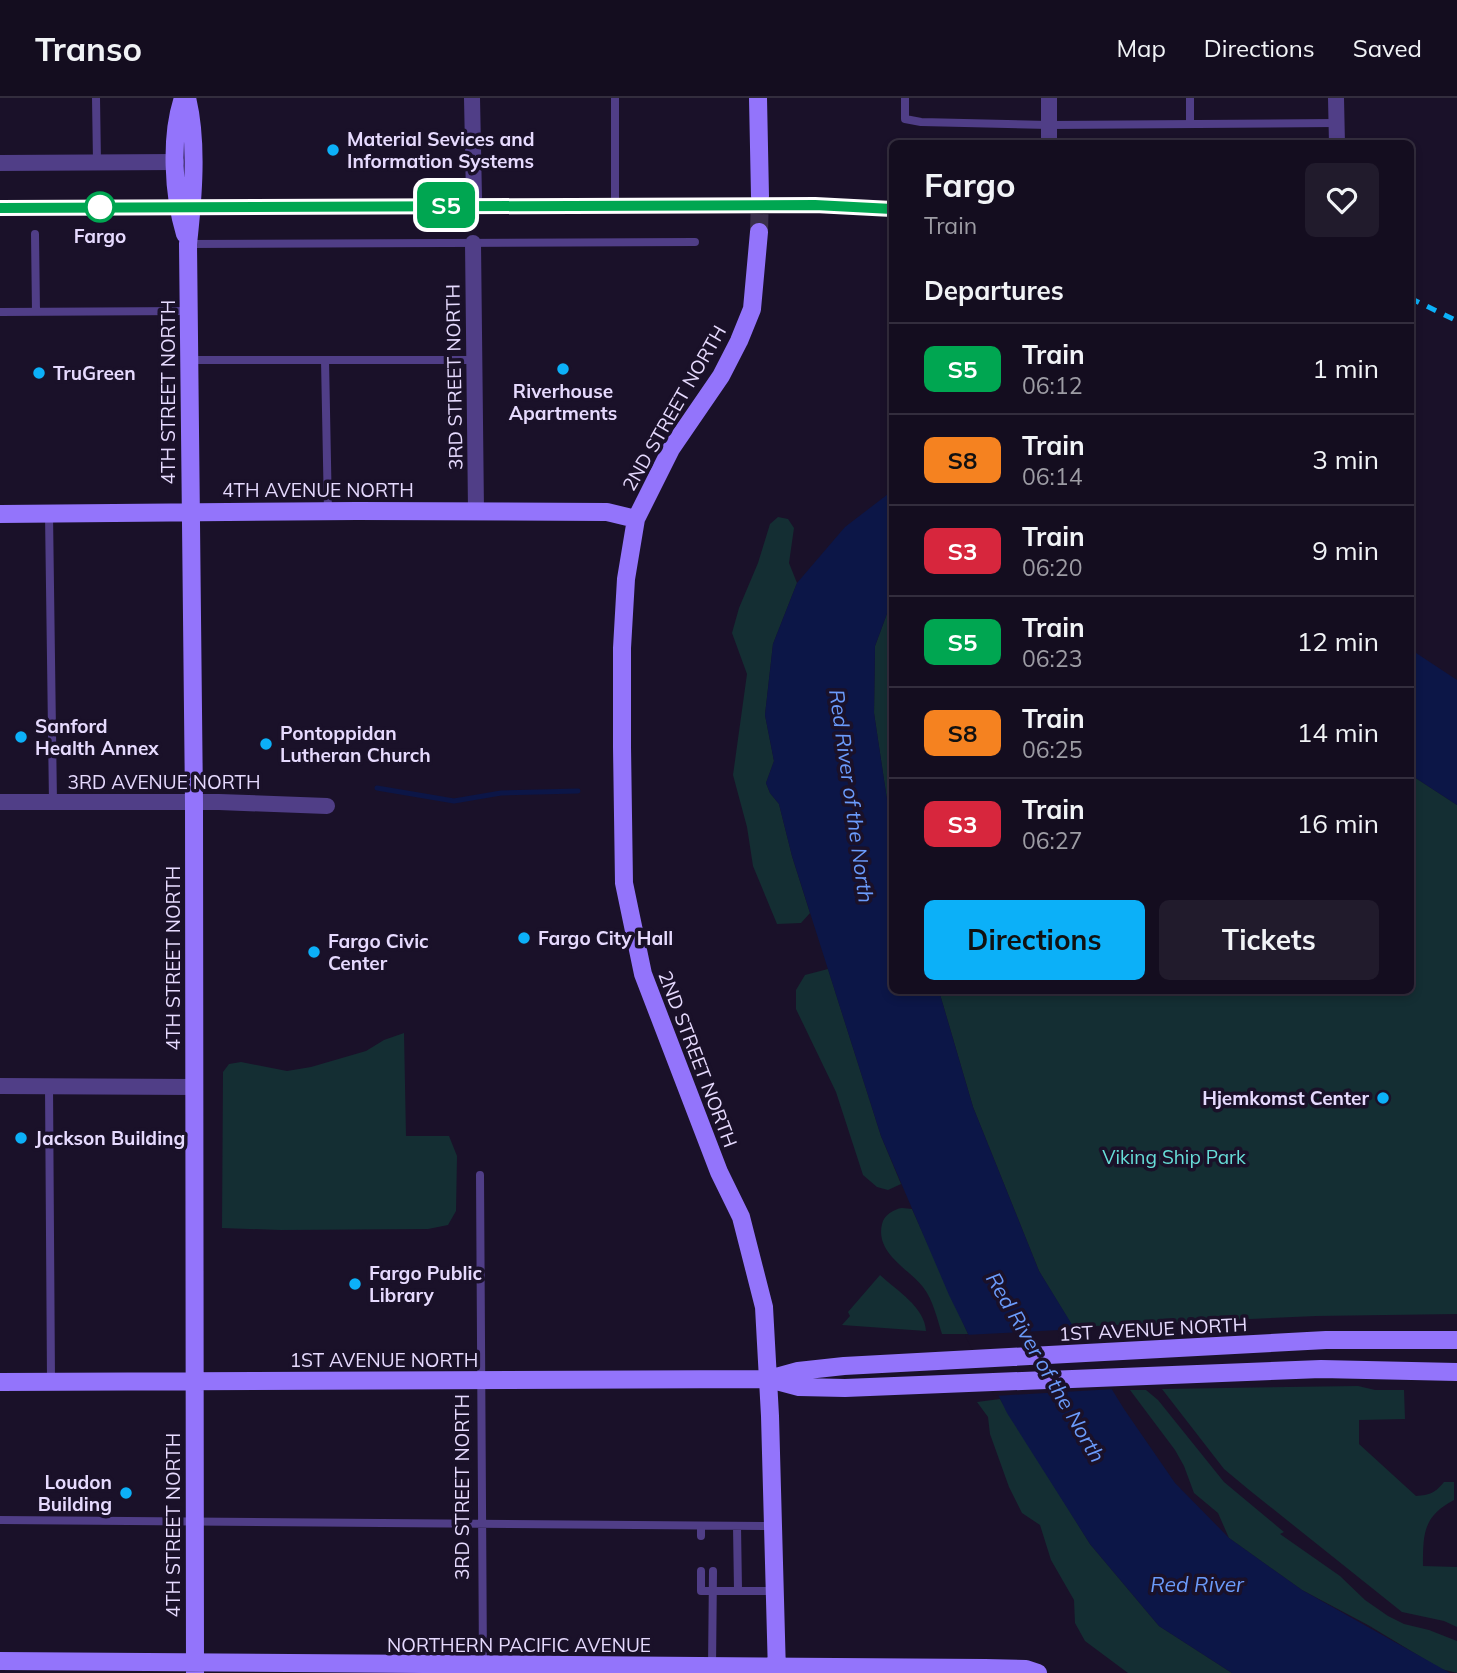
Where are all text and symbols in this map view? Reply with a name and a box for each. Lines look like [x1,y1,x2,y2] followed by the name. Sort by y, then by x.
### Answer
[35,28,142,69] text: Transo
[1116,33,1166,63] text: Map
[1204,33,1315,63] text: Directions
[1353,33,1422,63] text: Saved
[347,127,535,173] place label: Material Sevices and Information Systems
[325,142,341,158] marker: Material Sevices and Information Systems
[1305,163,1379,237] button: heart
[924,164,1015,205] text: Fargo
[414,182,478,228] line badge: S5
[431,190,461,220] text: S5
[85,192,115,222] marker: Fargo
[924,211,977,240] text: Train
[74,224,126,248] place label: Fargo
[924,274,1064,307] text: Departures
[440,284,468,470] street label: 3RD STREET NORTH
[156,300,180,484] street label: 4TH STREET NORTH
[617,321,731,495] street label: 2ND STREET NORTH
[1022,338,1085,371] text: Train
[1312,352,1379,385] text: 1 min
[948,354,977,384] text: S5
[53,361,136,385] place label: TruGreen
[555,361,571,377] marker: Riverhouse Apartments
[31,365,47,381] marker: TruGreen
[1022,371,1082,400] text: 06:12
[509,379,617,425] place label: Riverhouse Apartments
[1022,429,1085,462] text: Train
[1312,443,1379,476] text: 3 min
[948,445,977,475] text: S8
[1022,462,1082,491] text: 06:14
[222,478,414,502] street label: 4TH AVENUE NORTH
[1022,520,1085,553] text: Train
[1312,534,1379,567] text: 9 min
[948,536,977,566] text: S3
[1022,553,1082,582] text: 06:20
[1022,611,1085,644] text: Train
[1297,625,1379,658] text: 12 min
[948,627,977,657] text: S5
[1022,644,1082,673] text: 06:23
[824,688,880,904] water label: Red River of the North
[1022,702,1085,735] text: Train
[35,714,159,760] place label: Sanford Health Annex
[1297,716,1379,749] text: 14 min
[948,718,977,748] text: S8
[280,721,431,767] place label: Pontoppidan Lutheran Church
[13,729,29,745] marker: Sanford Health Annex
[1022,735,1082,764] text: 06:25
[258,736,274,752] marker: Pontoppidan Lutheran Church
[68,770,260,794] street label: 3RD AVENUE NORTH
[1022,793,1085,826] text: Train
[1297,807,1379,840] text: 16 min
[948,809,977,839] text: S3
[1022,826,1082,855] text: 06:27
[161,866,185,1050] street label: 4TH STREET NORTH
[924,900,1145,980] button: Directions
[1159,900,1379,980] button: Tickets
[538,926,673,950] place label: Fargo City Hall
[328,929,429,975] place label: Fargo Civic Center
[516,930,532,946] marker: Fargo City Hall
[306,944,322,960] marker: Fargo Civic Center
[653,967,743,1151] street label: 2ND STREET NORTH
[1202,1086,1370,1110] place label: Hjemkomst Center
[1375,1090,1391,1106] marker: Hjemkomst Center
[35,1126,185,1150] place label: Jackson Building
[13,1130,29,1146] marker: Jackson Building
[1102,1145,1246,1169] park label: Viking Ship Park
[369,1261,482,1307] place label: Fargo Public Library
[981,1267,1111,1467] water label: Red River of the North
[347,1276,363,1292] marker: Fargo Public Library
[1058,1312,1248,1346] street label: 1ST AVENUE NORTH
[290,1348,478,1372] street label: 1ST AVENUE NORTH
[450,1394,474,1580] street label: 3RD STREET NORTH
[161,1433,185,1617] street label: 4TH STREET NORTH
[38,1470,112,1516] place label: Loudon Building
[118,1485,134,1501] marker: Loudon Building
[1150,1571,1245,1597] water label: Red River
[387,1633,651,1657] street label: NORTHERN PACIFIC AVENUE

